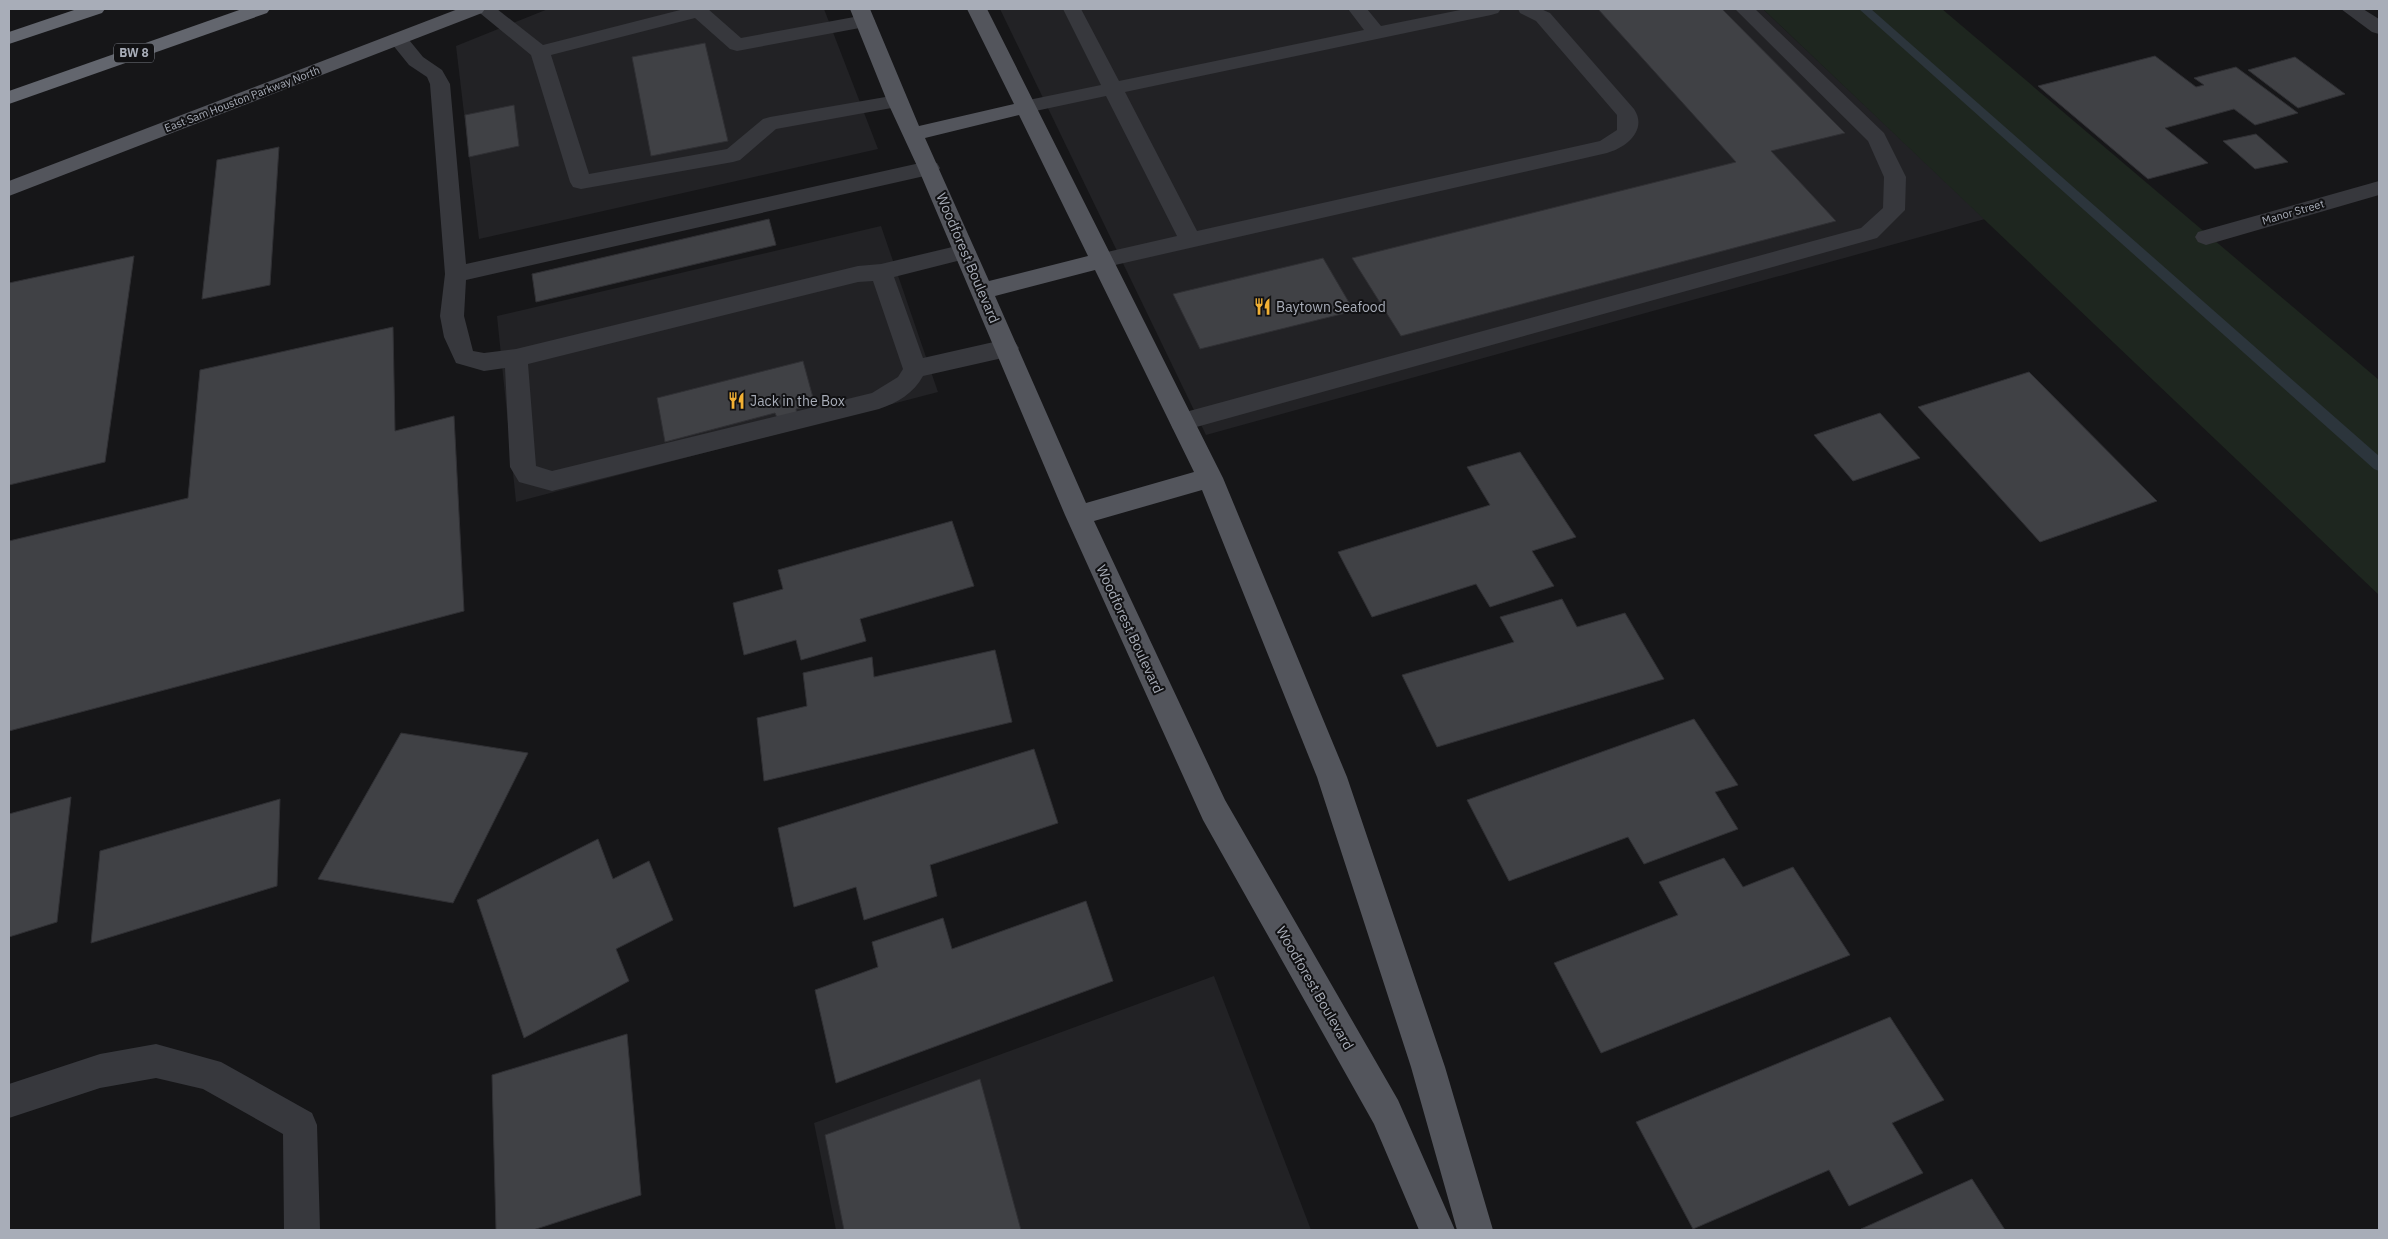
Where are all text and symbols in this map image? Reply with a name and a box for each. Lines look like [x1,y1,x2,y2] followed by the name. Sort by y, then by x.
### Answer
[114,44,154,62] road number: BW 8
[162,63,322,135] street label: East Sam Houston Parkway North
[932,190,1004,326] street label: Woodforest Boulevard
[2260,196,2326,228] street label: Manor Street
[1252,297,1272,317] restaurant icon: Baytown Seafood
[1276,298,1386,316] place label: Baytown Seafood
[726,391,746,411] restaurant icon: Jack in the Box
[750,392,845,410] place label: Jack in the Box
[1092,562,1168,696] street label: Woodforest Boulevard
[1272,923,1358,1053] street label: Woodforest Boulevard

